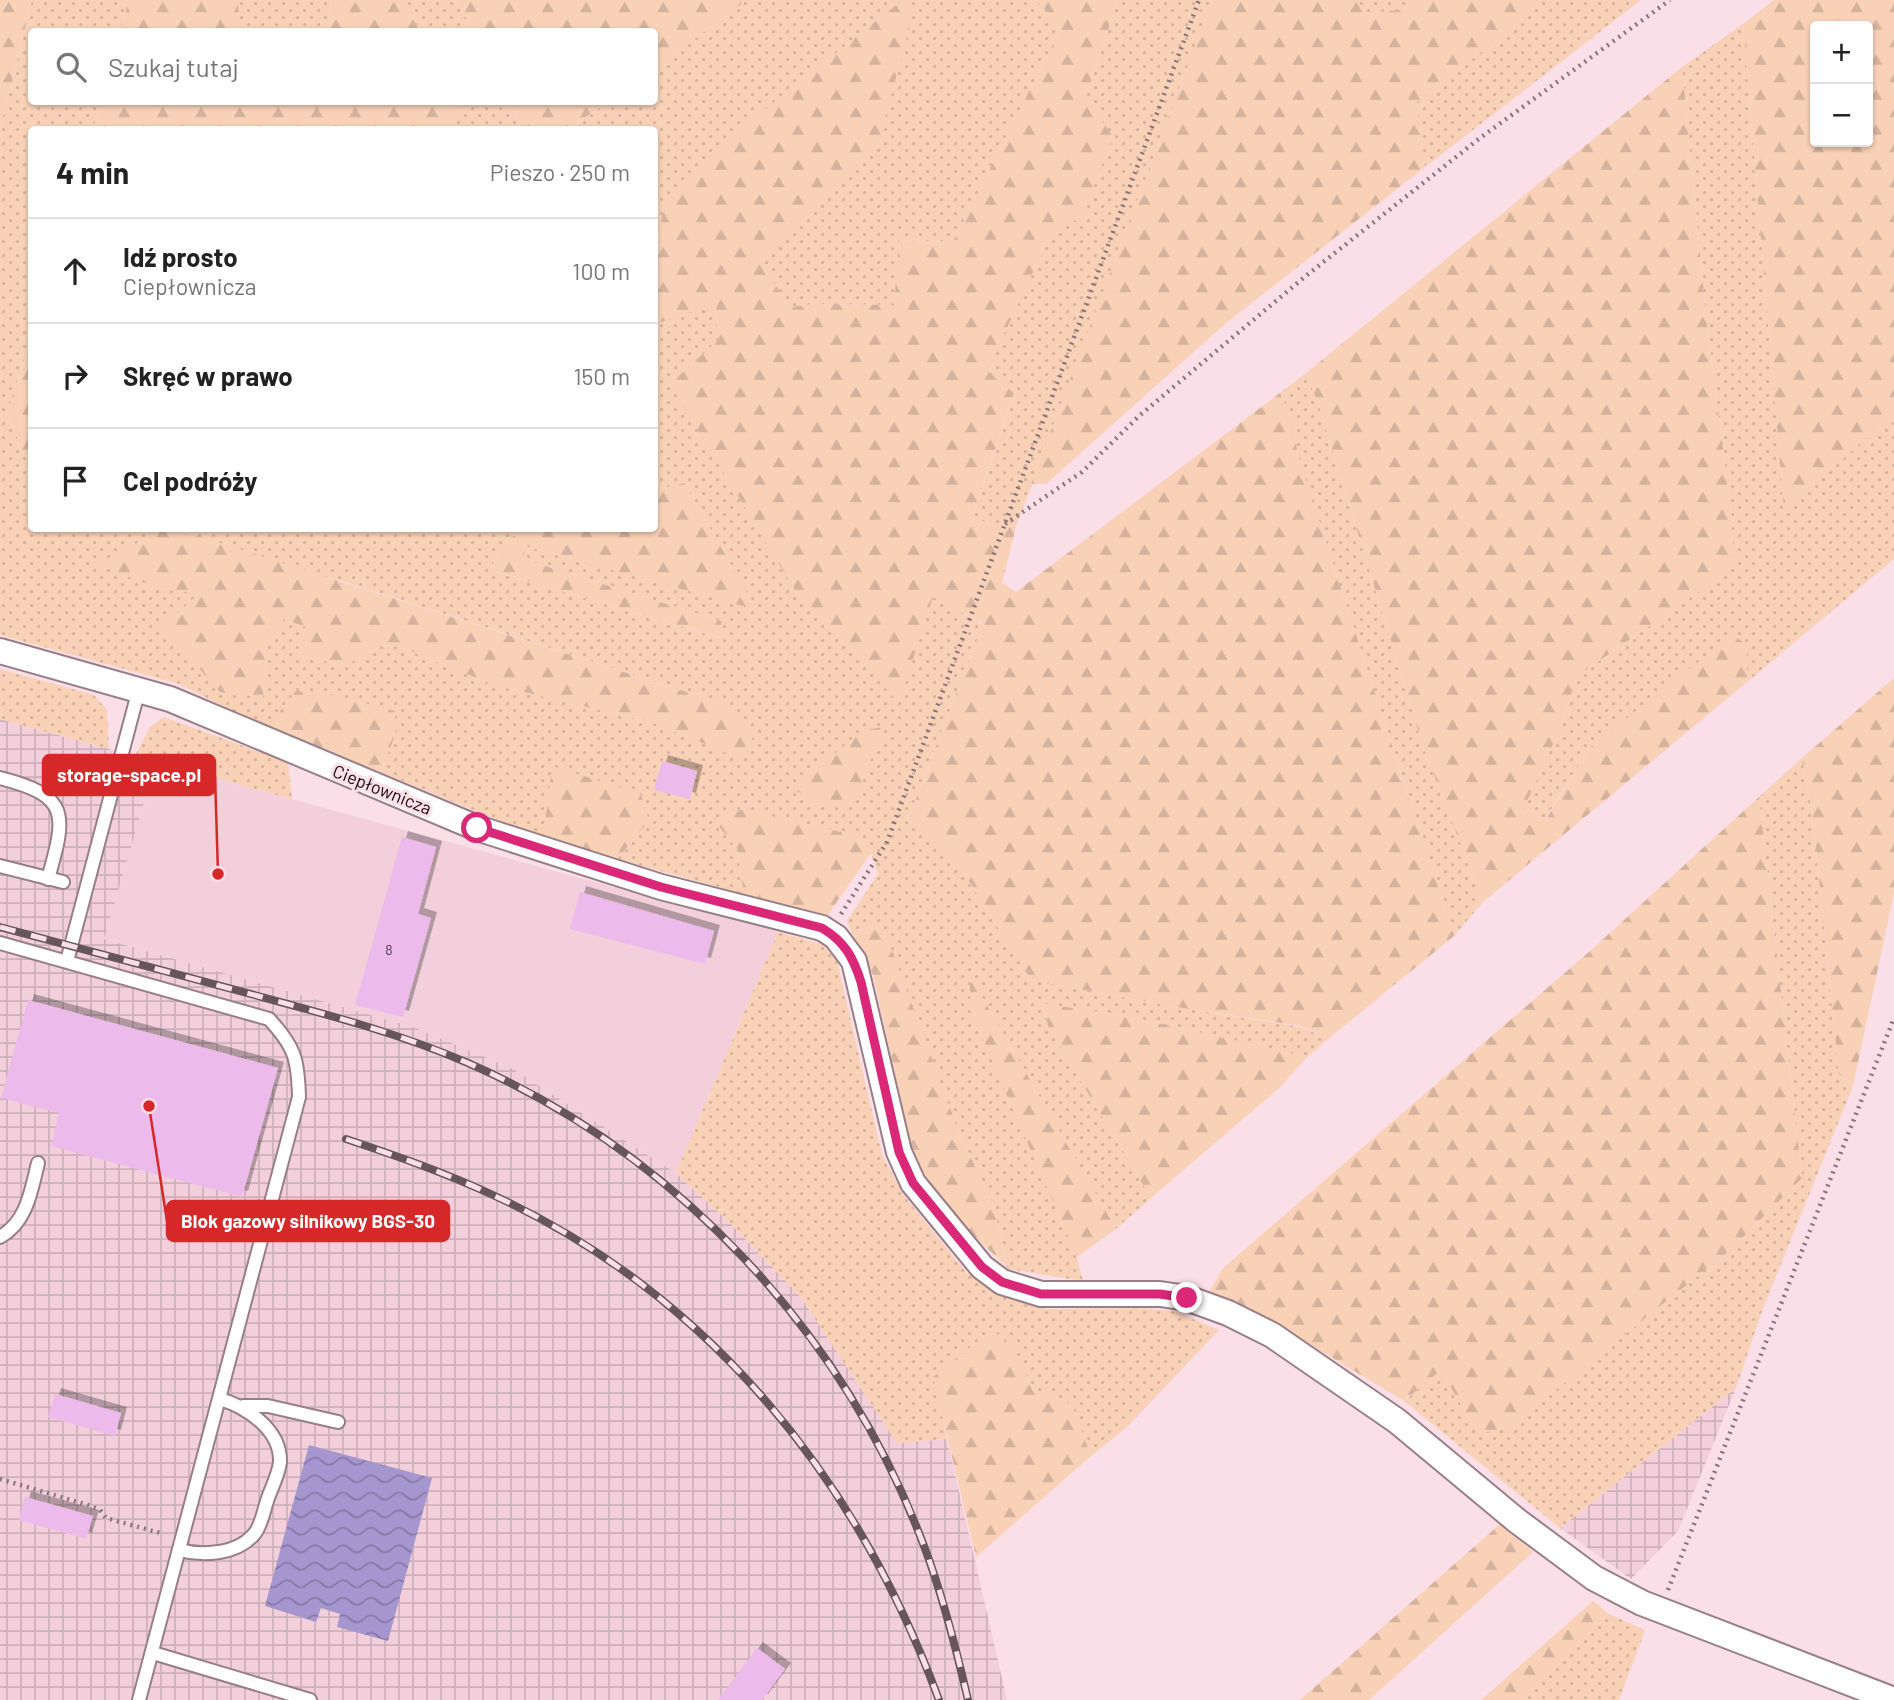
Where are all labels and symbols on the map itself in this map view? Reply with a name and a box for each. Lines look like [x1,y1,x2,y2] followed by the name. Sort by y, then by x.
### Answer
[43,755,215,795] callout: storage-space.pl
[330,759,435,819] street label: Ciepłownicza
[57,763,201,786] text: storage-space.pl
[461,812,492,843] route start
[385,941,393,958] house number: 8
[167,1201,449,1241] callout: Blok gazowy silnikowy BGS-30
[181,1209,435,1232] text: Blok gazowy silnikowy BGS-30
[1171,1282,1202,1313] route end

